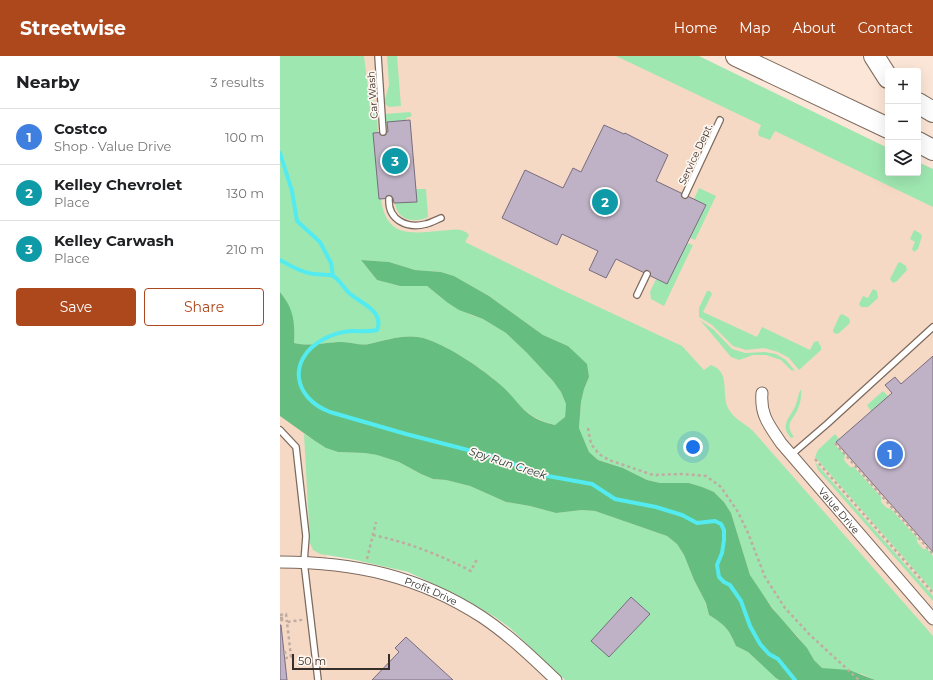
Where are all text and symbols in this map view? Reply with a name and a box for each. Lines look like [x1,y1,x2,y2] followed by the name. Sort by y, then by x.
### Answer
[20,17,126,40] text: Streetwise
[674,19,717,37] text: Home
[739,19,770,37] text: Map
[792,19,836,37] text: About
[858,19,913,37] text: Contact
[885,68,921,176] map controls
[885,68,921,104] button: +
[364,71,381,119] street label: Car Wash
[16,72,80,92] text: Nearby
[210,74,264,90] text: 3 results
[885,104,921,140] button: −
[54,119,107,138] text: Costco
[676,122,715,187] street label: Service Dept.
[26,129,32,145] text: 1
[225,129,264,145] text: 100 m
[54,138,171,154] text: Shop · Value Drive
[885,140,921,176] button: layers
[382,146,408,176] pin: 3
[54,175,182,194] text: Kelley Chevrolet
[25,185,33,201] text: 2
[226,185,264,201] text: 130 m
[592,187,618,217] pin: 2
[54,194,90,210] text: Place
[54,231,174,250] text: Kelley Carwash
[25,241,33,257] text: 3
[226,241,264,257] text: 210 m
[54,250,90,266] text: Place
[16,288,136,326] button: Save
[144,288,264,326] button: Share
[683,437,703,457] your location
[877,439,903,469] pin: 1
[468,444,549,482] water label: Spy Run Creek
[815,485,862,536] street label: Value Drive
[403,574,459,608] street label: Profit Drive
[292,652,390,671] scale bar
[298,654,326,668] text: 50 m

